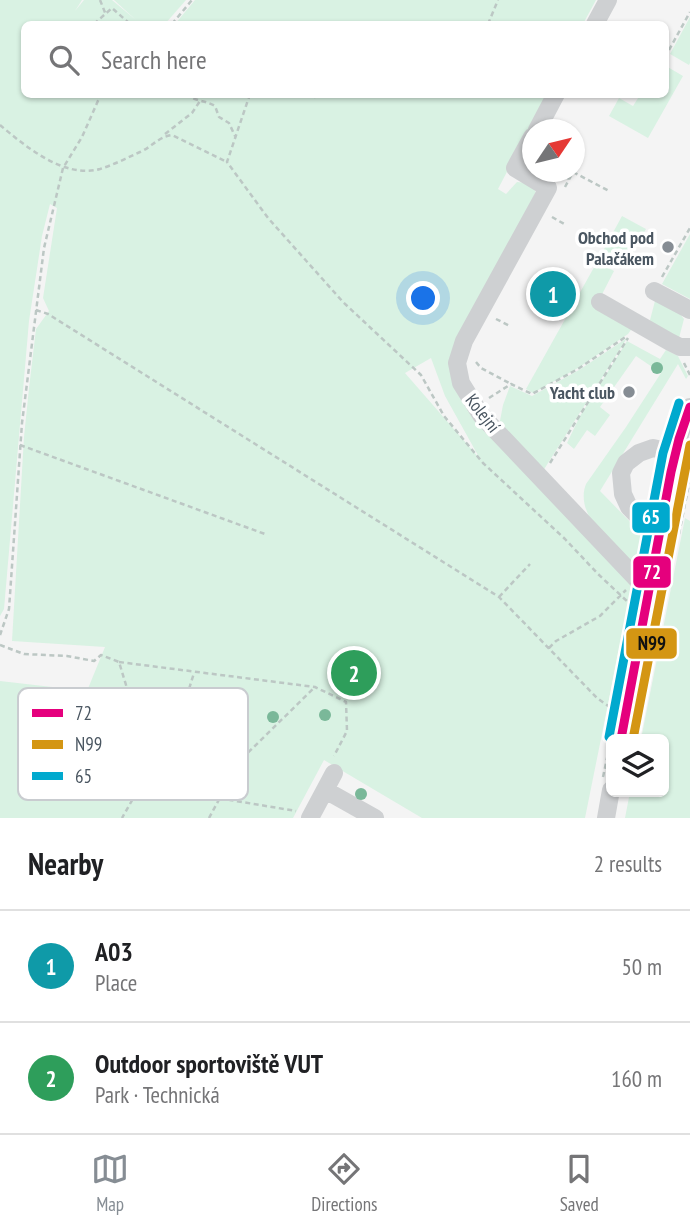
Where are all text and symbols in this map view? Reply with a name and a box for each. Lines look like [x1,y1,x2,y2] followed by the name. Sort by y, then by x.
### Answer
[21,21,669,98] search box
[45,41,83,79] icon: search
[101,43,207,76] text: Search here
[522,119,585,182] north arrow
[578,226,654,270] place label: Obchod pod Palačákem
[660,239,676,255] marker: Obchod pod Palačákem
[530,268,576,320] pin: 1
[406,281,440,315] your location
[549,381,615,404] place label: Yacht club
[621,384,637,400] marker: Yacht club
[461,389,505,437] street label: Kolejní
[631,501,671,534] line badge: 65
[642,505,660,529] text: 65
[632,555,672,589] line badge: 72
[643,560,661,584] text: 72
[625,627,678,660] line badge: N99
[638,631,666,655] text: N99
[331,647,377,699] pin: 2
[18,688,248,800] legend
[75,701,92,725] text: 72
[75,732,102,756] text: N99
[606,734,669,797] map controls
[606,734,669,797] button: layers
[75,764,92,788] text: 65
[28,844,103,883] text: Nearby
[594,849,662,878] text: 2 results
[95,935,133,968] text: A03
[46,952,57,981] text: 1
[621,952,662,981] text: 50 m
[95,968,137,997] text: Place
[95,1047,323,1080] text: Outdoor sportoviště VUT
[46,1064,57,1093] text: 2
[611,1064,662,1093] text: 160 m
[95,1080,220,1109] text: Park · Technická
[91,1150,129,1216] tab: Map
[311,1150,377,1216] tab: Directions
[560,1150,599,1216] tab: Saved

